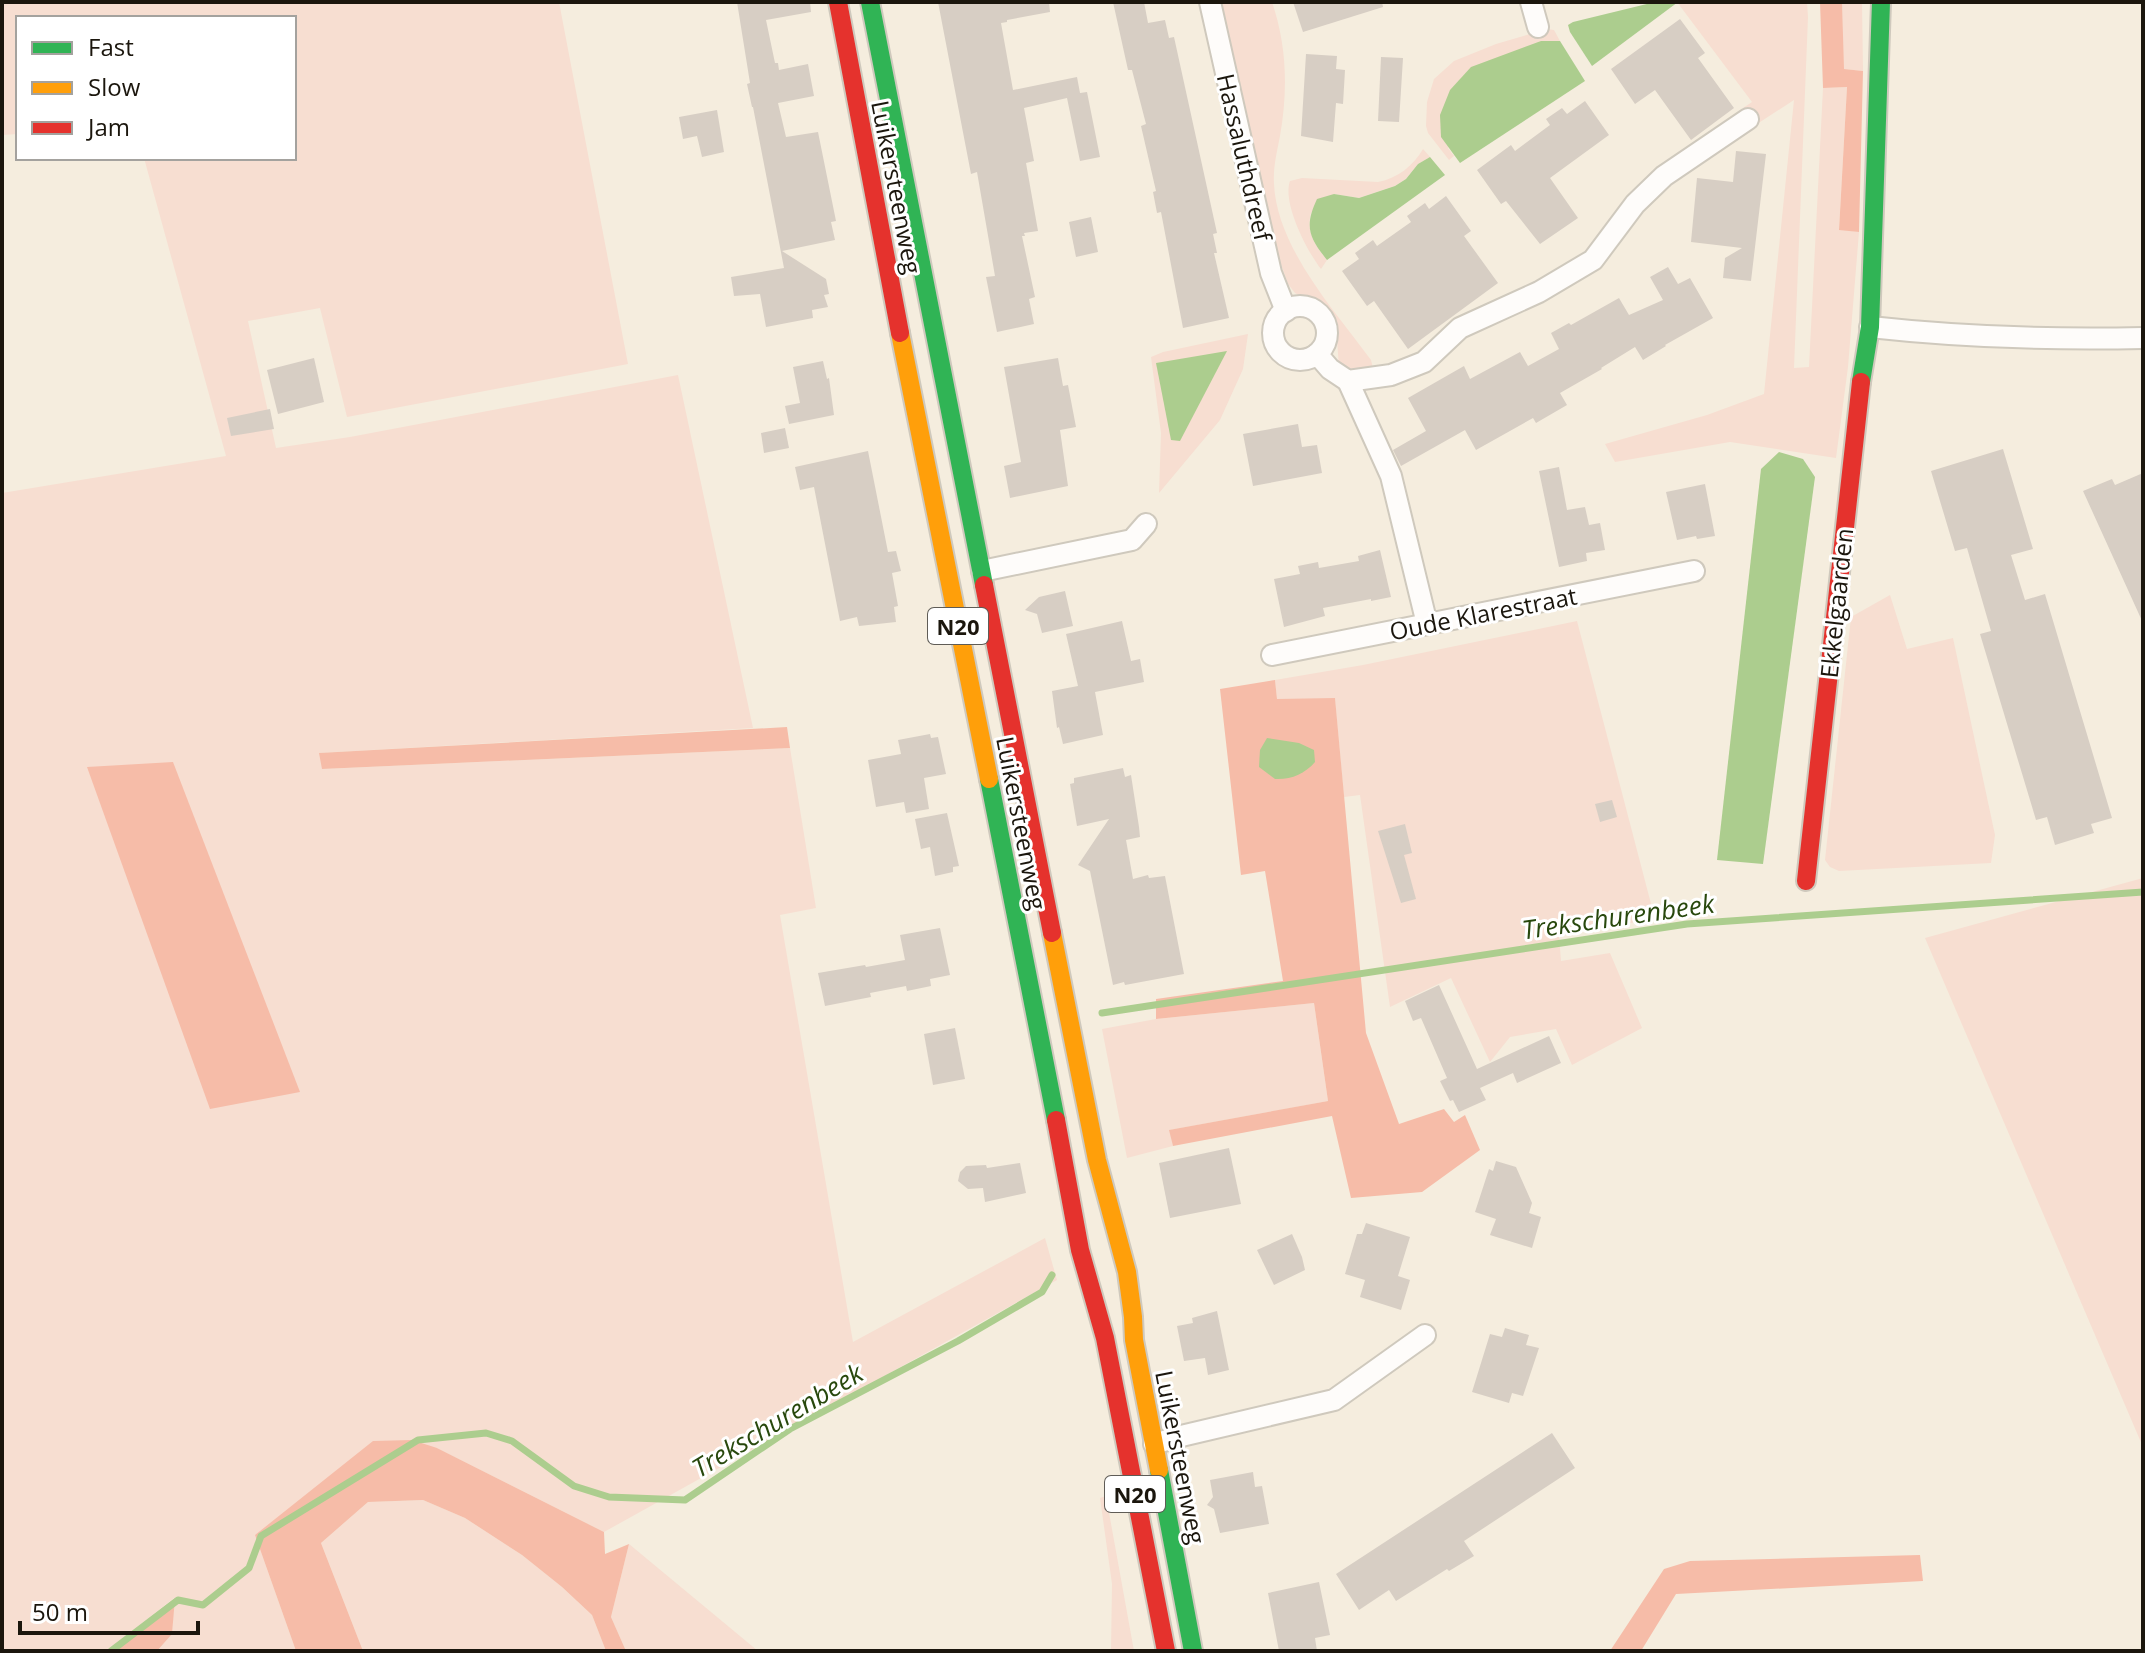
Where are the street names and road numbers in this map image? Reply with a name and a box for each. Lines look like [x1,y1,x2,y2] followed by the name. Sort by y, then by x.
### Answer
[1210,70,1281,246] street label: Hassaluthdreef
[864,97,930,277] street label: Luikersteenweg
[1812,526,1860,680] street label: Ekkelgaarden
[1387,579,1579,647] street label: Oude Klarestraat
[928,608,988,644] road number: N20
[989,733,1055,913] street label: Luikersteenweg
[1148,1367,1214,1547] street label: Luikersteenweg
[1105,1476,1165,1512] road number: N20

